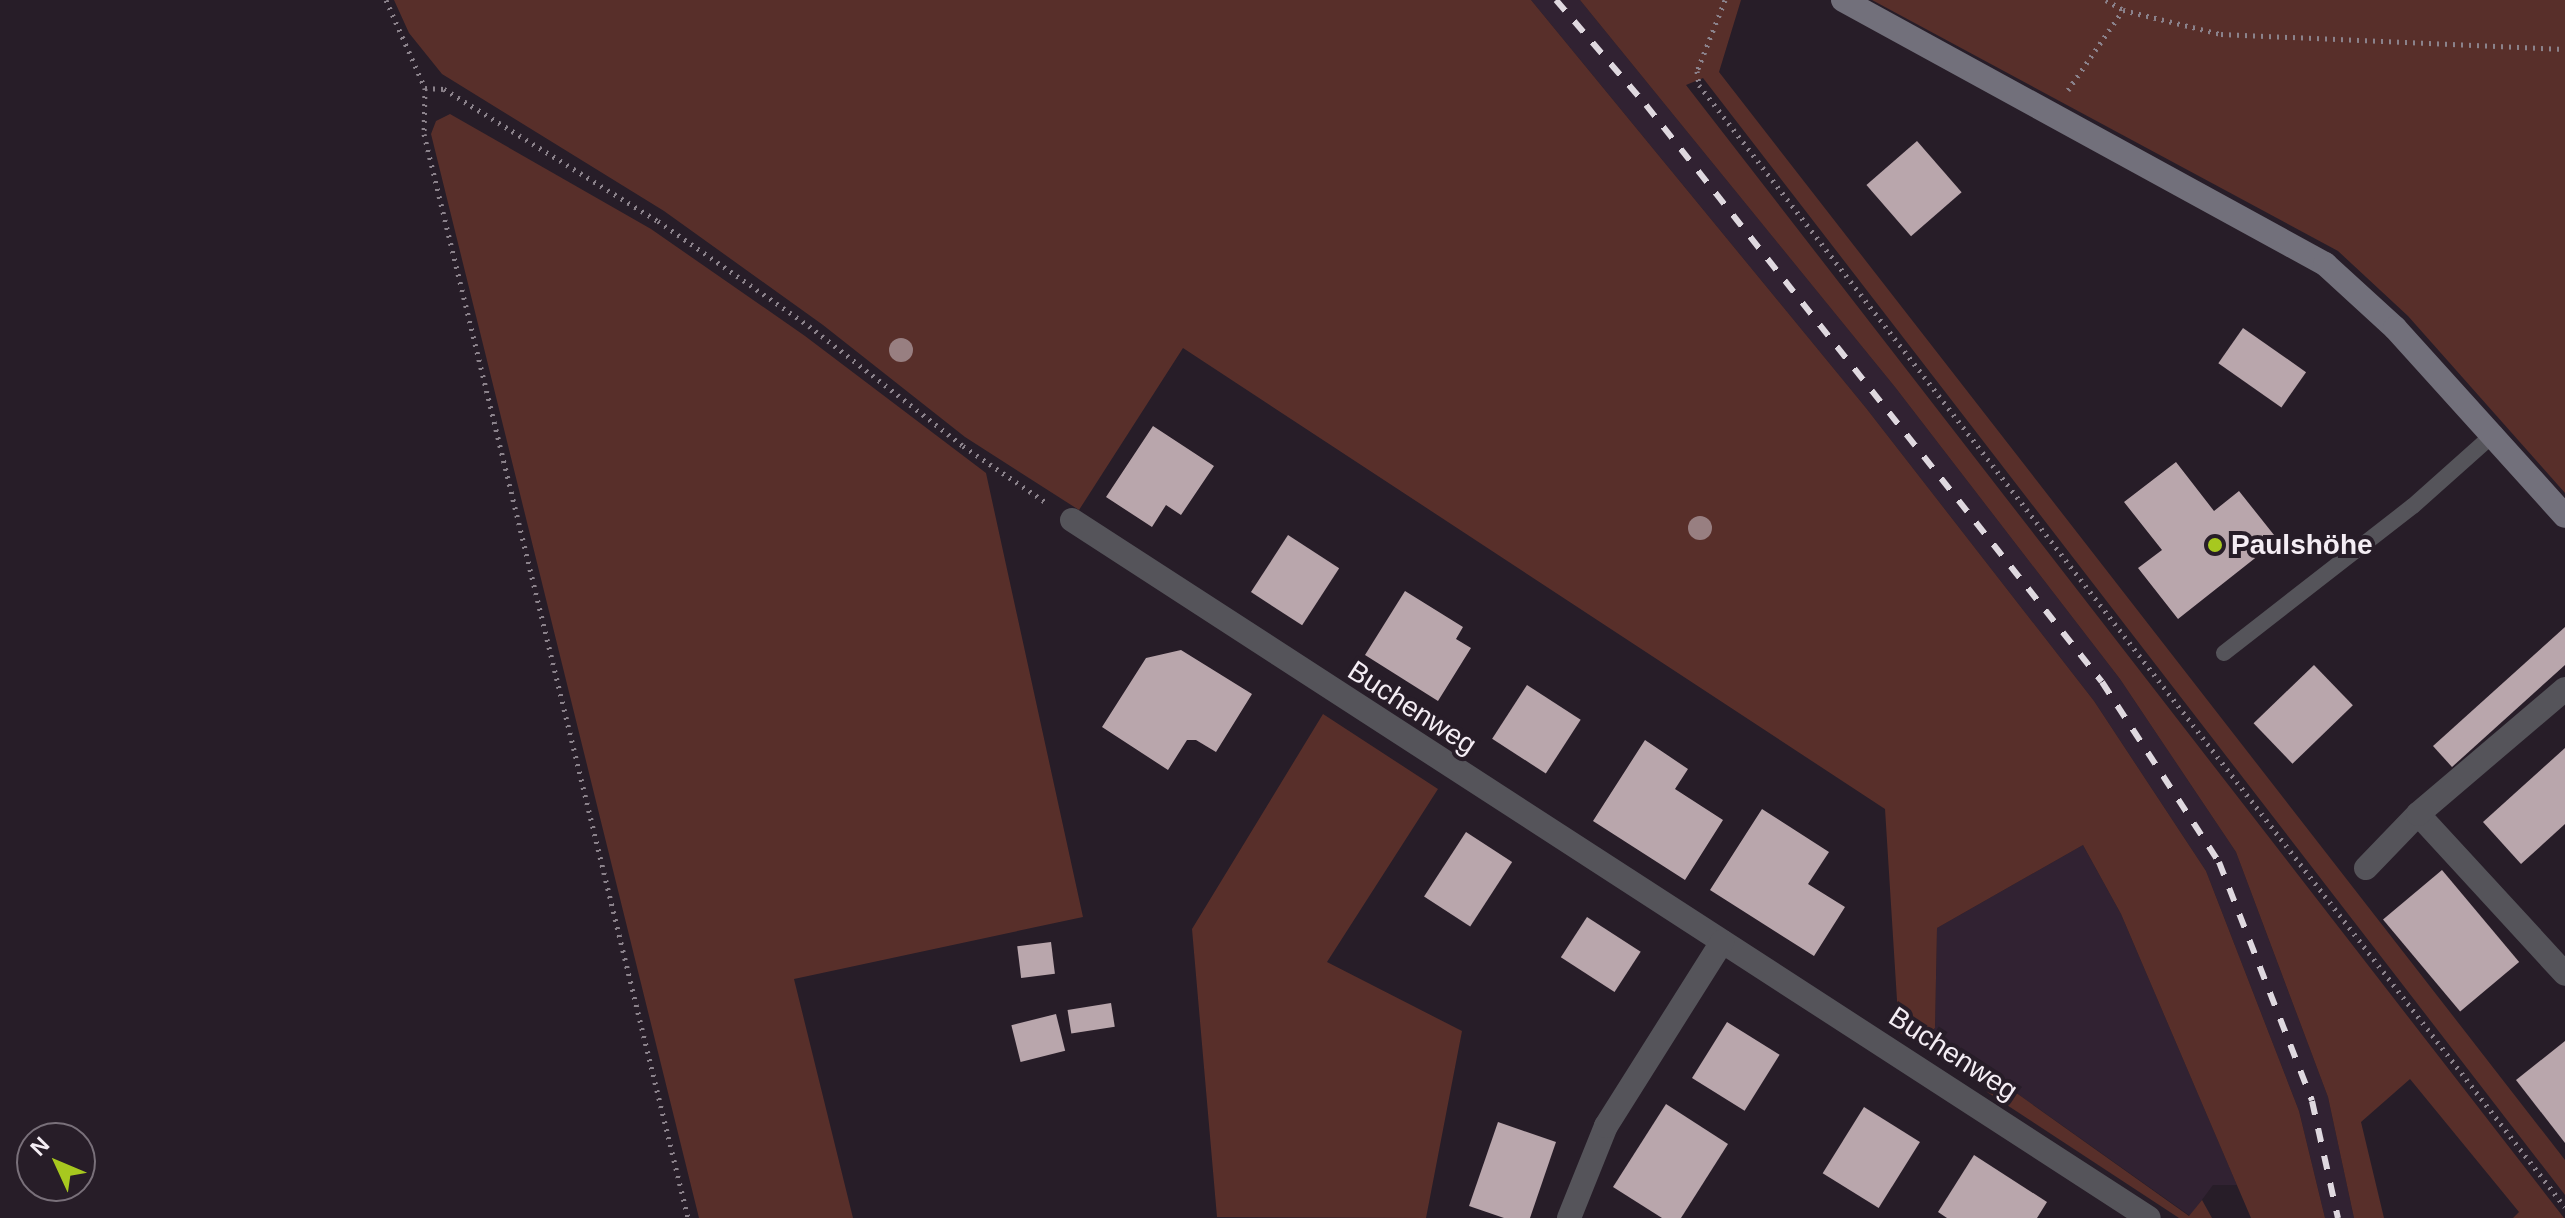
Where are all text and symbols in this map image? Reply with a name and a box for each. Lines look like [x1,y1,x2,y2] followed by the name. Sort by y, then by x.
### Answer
[2231,528,2373,562] place label: Paulshöhe
[2206,536,2224,554] marker: Paulshöhe
[1341,654,1483,762] street label: Buchenweg
[1882,1000,2024,1108] street label: Buchenweg
[16,1122,96,1202] north arrow
[25,1132,54,1161] text: N

